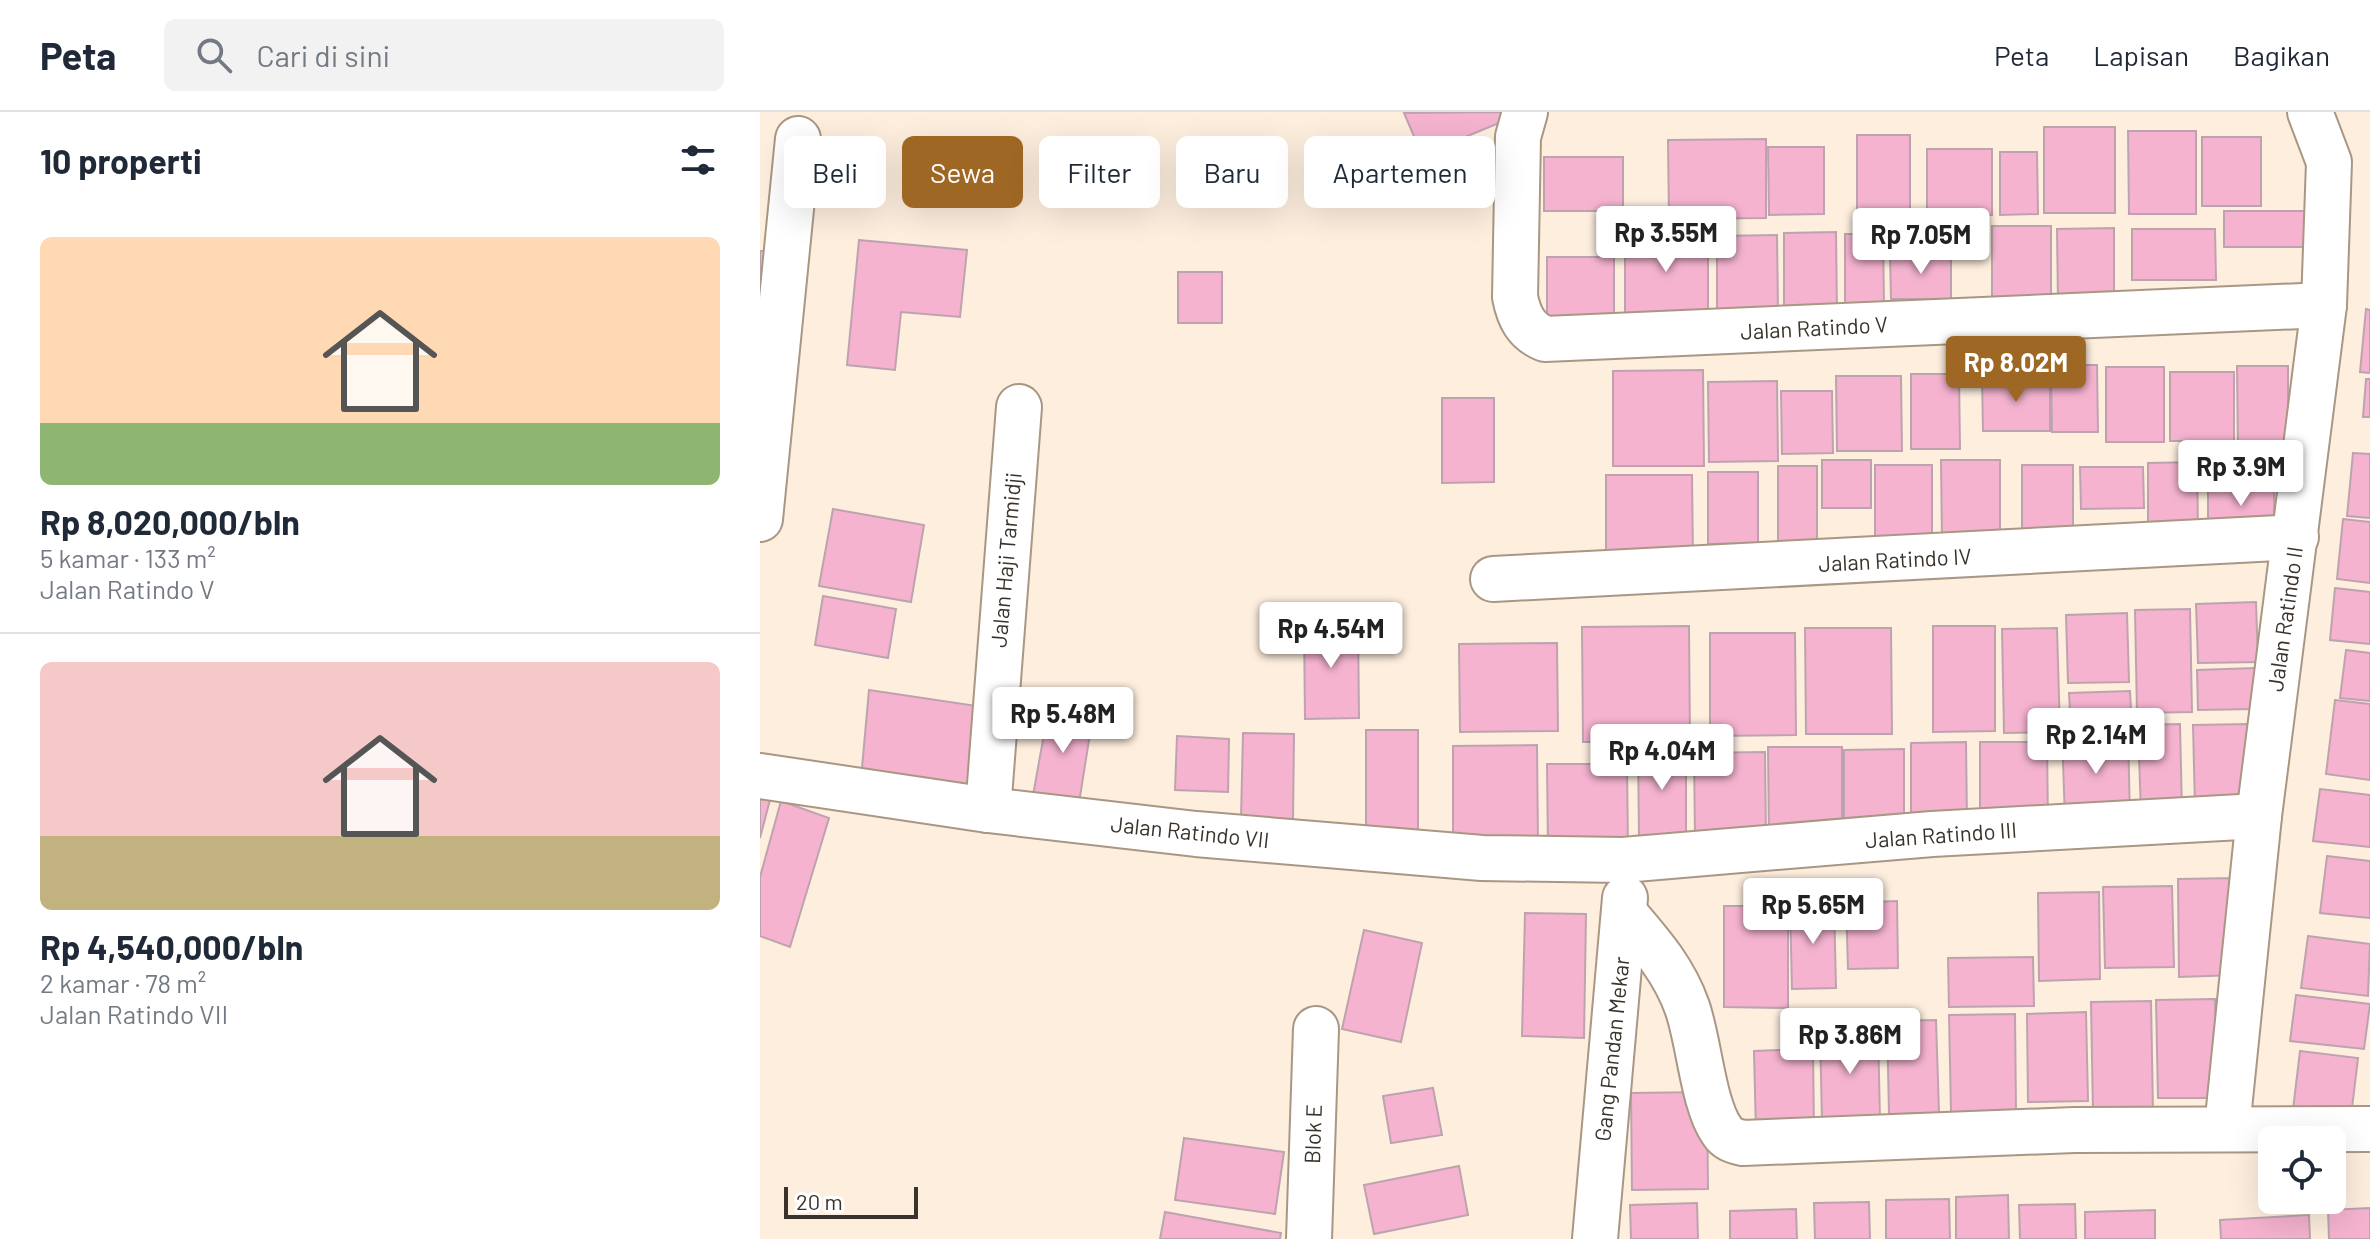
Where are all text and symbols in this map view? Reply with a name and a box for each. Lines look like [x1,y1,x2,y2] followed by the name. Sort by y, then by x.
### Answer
[164,19,724,91] search box
[40,32,116,78] text: Peta
[192,33,236,77] icon: search
[256,37,390,73] text: Cari di sini
[1994,38,2049,72] text: Peta
[2093,38,2189,72] text: Lapisan
[2233,38,2330,72] text: Bagikan
[784,136,886,208] chip: Beli
[902,136,1023,208] chip: Sewa
[1039,136,1160,208] chip: Filter
[1176,136,1288,208] chip: Baru
[1304,136,1495,208] chip: Apartemen
[676,138,720,182] icon: filters
[40,140,202,181] text: 10 properti
[1583,206,1749,274] pin: Rp 3.55M
[1838,208,2004,276] pin: Rp 7.05M
[1614,216,1718,247] text: Rp 3.55M
[1871,218,1971,249] text: Rp 7.05M
[308,289,452,433] icon: home
[1739,310,1888,344] street label: Jalan Ratindo V
[1933,336,2099,404] pin: Rp 8.02M
[1964,346,2068,377] text: Rp 8.02M
[2167,440,2315,508] pin: Rp 3.9M
[2196,450,2286,481] text: Rp 3.9M
[984,471,1026,649] street label: Jalan Haji Tarmidji
[40,501,300,542] text: Rp 8,020,000/bln
[40,542,216,573] text: 5 kamar · 133 m²
[1818,542,1972,576] street label: Jalan Ratindo IV
[2261,545,2307,693] street label: Jalan Ratindo II
[40,573,215,604] text: Jalan Ratindo V
[1248,602,1414,670] pin: Rp 4.54M
[1277,612,1385,643] text: Rp 4.54M
[980,687,1146,755] pin: Rp 5.48M
[1010,697,1116,728] text: Rp 5.48M
[2013,708,2179,776] pin: Rp 2.14M
[308,714,452,858] icon: home
[2045,718,2147,749] text: Rp 2.14M
[1579,724,1745,792] pin: Rp 4.04M
[1608,734,1716,765] text: Rp 4.04M
[1110,810,1271,852] street label: Jalan Ratindo VII
[1864,816,2018,852] street label: Jalan Ratindo III
[1730,878,1896,946] pin: Rp 5.65M
[1761,888,1865,919] text: Rp 5.65M
[40,926,303,967] text: Rp 4,540,000/bln
[1588,955,1634,1143] street label: Gang Pandan Mekar
[40,967,206,998] text: 2 kamar · 78 m²
[40,998,228,1029] text: Jalan Ratindo VII
[1767,1008,1933,1076] pin: Rp 3.86M
[1798,1018,1902,1049] text: Rp 3.86M
[1298,1104,1326,1164] street label: Blok E
[2258,1126,2346,1214] map controls
[2258,1126,2346,1214] button: locate
[784,1183,918,1219] scale bar
[796,1188,843,1214] text: 20 m

